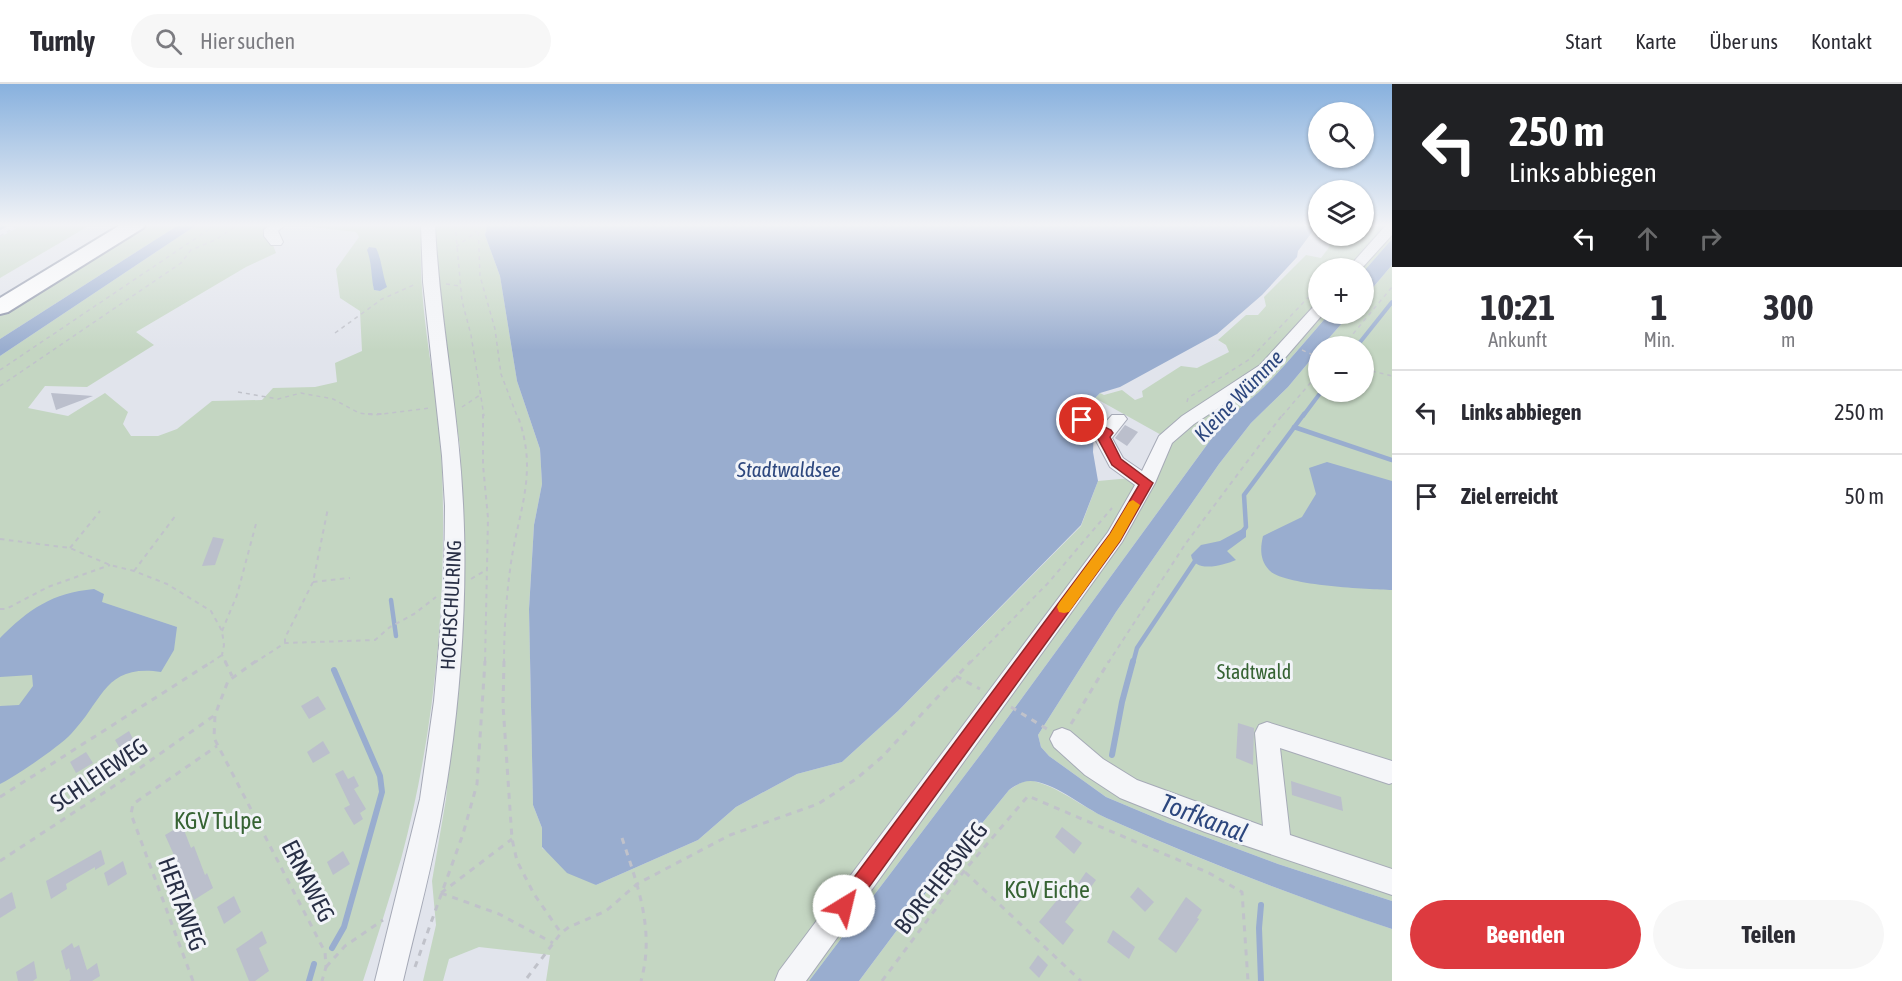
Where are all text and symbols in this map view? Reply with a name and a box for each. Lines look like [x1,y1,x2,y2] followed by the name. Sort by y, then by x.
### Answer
[131,14,551,68] search box
[30,25,95,57] text: Turnly
[152,25,185,58] icon: search
[200,28,295,54] text: Hier suchen
[1566,29,1602,53] text: Start
[1635,29,1676,53] text: Karte
[1709,29,1778,53] text: Über uns
[1811,29,1872,53] text: Kontakt
[1308,102,1374,402] map controls
[1308,102,1374,168] button: search
[1509,107,1604,155] text: 250 m
[1410,108,1488,186] icon: left
[1509,157,1657,188] text: Links abbiegen
[1308,180,1374,246] button: layers
[1568,222,1601,255] icon: left
[1631,222,1664,255] icon: ahead
[1694,222,1727,255] icon: right
[1308,258,1374,324] button: +
[1480,286,1555,328] text: 10:21
[1651,286,1667,328] text: 1
[1763,286,1814,328] text: 300
[1488,328,1547,351] text: Ankunft
[1643,328,1675,351] text: Min.
[1781,328,1796,351] text: m
[1308,336,1374,402] button: −
[1189,345,1288,446] water label: Kleine Wümme
[1056,394,1107,445] pin
[1410,396,1443,429] icon: left
[1461,399,1582,425] text: Links abbiegen
[1834,399,1884,425] text: 250 m
[1065,403,1098,436] icon: arrive
[736,457,841,481] water label: Stadtwaldsee
[1410,480,1443,513] icon: arrive
[1461,483,1558,509] text: Ziel erreicht
[1844,483,1884,509] text: 50 m
[436,539,465,670] street label: HOCHSCHULRING
[1217,660,1291,683] park label: Stadtwald
[45,732,152,817] street label: SCHLEIEWEG
[1156,788,1252,848] water label: Torfkanal
[174,807,262,834] park label: KGV Tulpe
[889,816,993,939] street label: BORCHERSWEG
[276,835,340,926] street label: ERNAWEG
[153,853,212,954] street label: HERTAWEG
[812,874,876,938] position arrow
[1004,876,1090,903] park label: KGV Eiche
[1410,900,1641,969] button: Beenden
[1653,900,1884,969] button: Teilen

